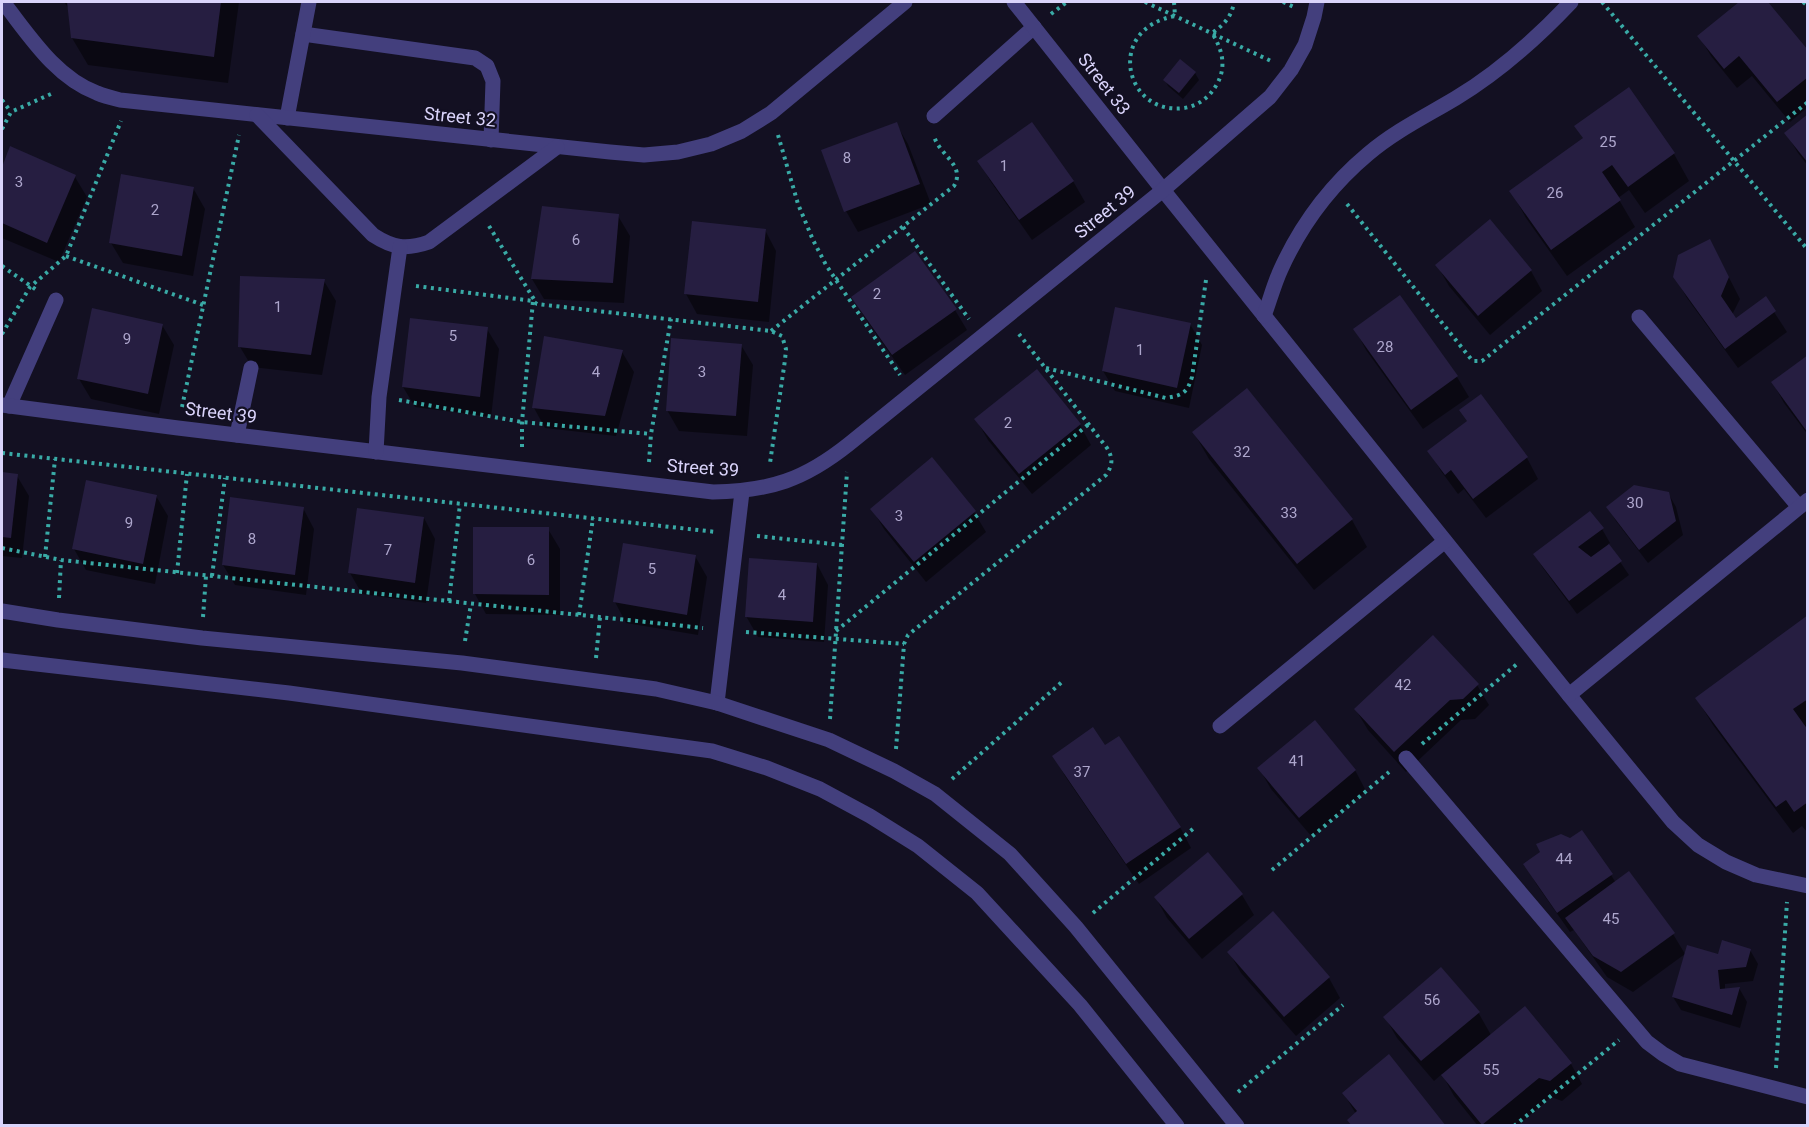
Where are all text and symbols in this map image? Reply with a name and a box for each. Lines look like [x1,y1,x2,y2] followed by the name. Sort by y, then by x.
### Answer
[1074,49,1135,119] street label: Street 33
[423,102,497,131] street label: Street 32
[1600,133,1616,151] house number: 25
[843,149,851,167] house number: 8
[1000,157,1008,175] house number: 1
[15,173,23,191] house number: 3
[1070,181,1139,242] street label: Street 39
[1547,184,1563,202] house number: 26
[151,201,159,219] house number: 2
[572,231,580,249] house number: 6
[873,285,881,303] house number: 2
[274,298,282,316] house number: 1
[449,327,457,345] house number: 5
[123,330,131,348] house number: 9
[1377,338,1393,356] house number: 28
[1136,341,1144,359] house number: 1
[592,363,601,381] house number: 4
[698,363,706,381] house number: 3
[184,398,258,427] street label: Street 39
[1004,414,1012,432] house number: 2
[1234,443,1250,461] house number: 32
[666,455,740,480] street label: Street 39
[1627,494,1643,512] house number: 30
[1281,504,1297,522] house number: 33
[895,507,903,525] house number: 3
[125,514,133,532] house number: 9
[248,530,256,548] house number: 8
[384,541,392,559] house number: 7
[527,551,535,569] house number: 6
[648,560,656,578] house number: 5
[778,586,787,604] house number: 4
[1395,676,1411,694] house number: 42
[1289,752,1305,770] house number: 41
[1074,763,1090,781] house number: 37
[1556,850,1573,868] house number: 44
[1603,910,1619,928] house number: 45
[1424,991,1440,1009] house number: 56
[1483,1061,1499,1079] house number: 55

